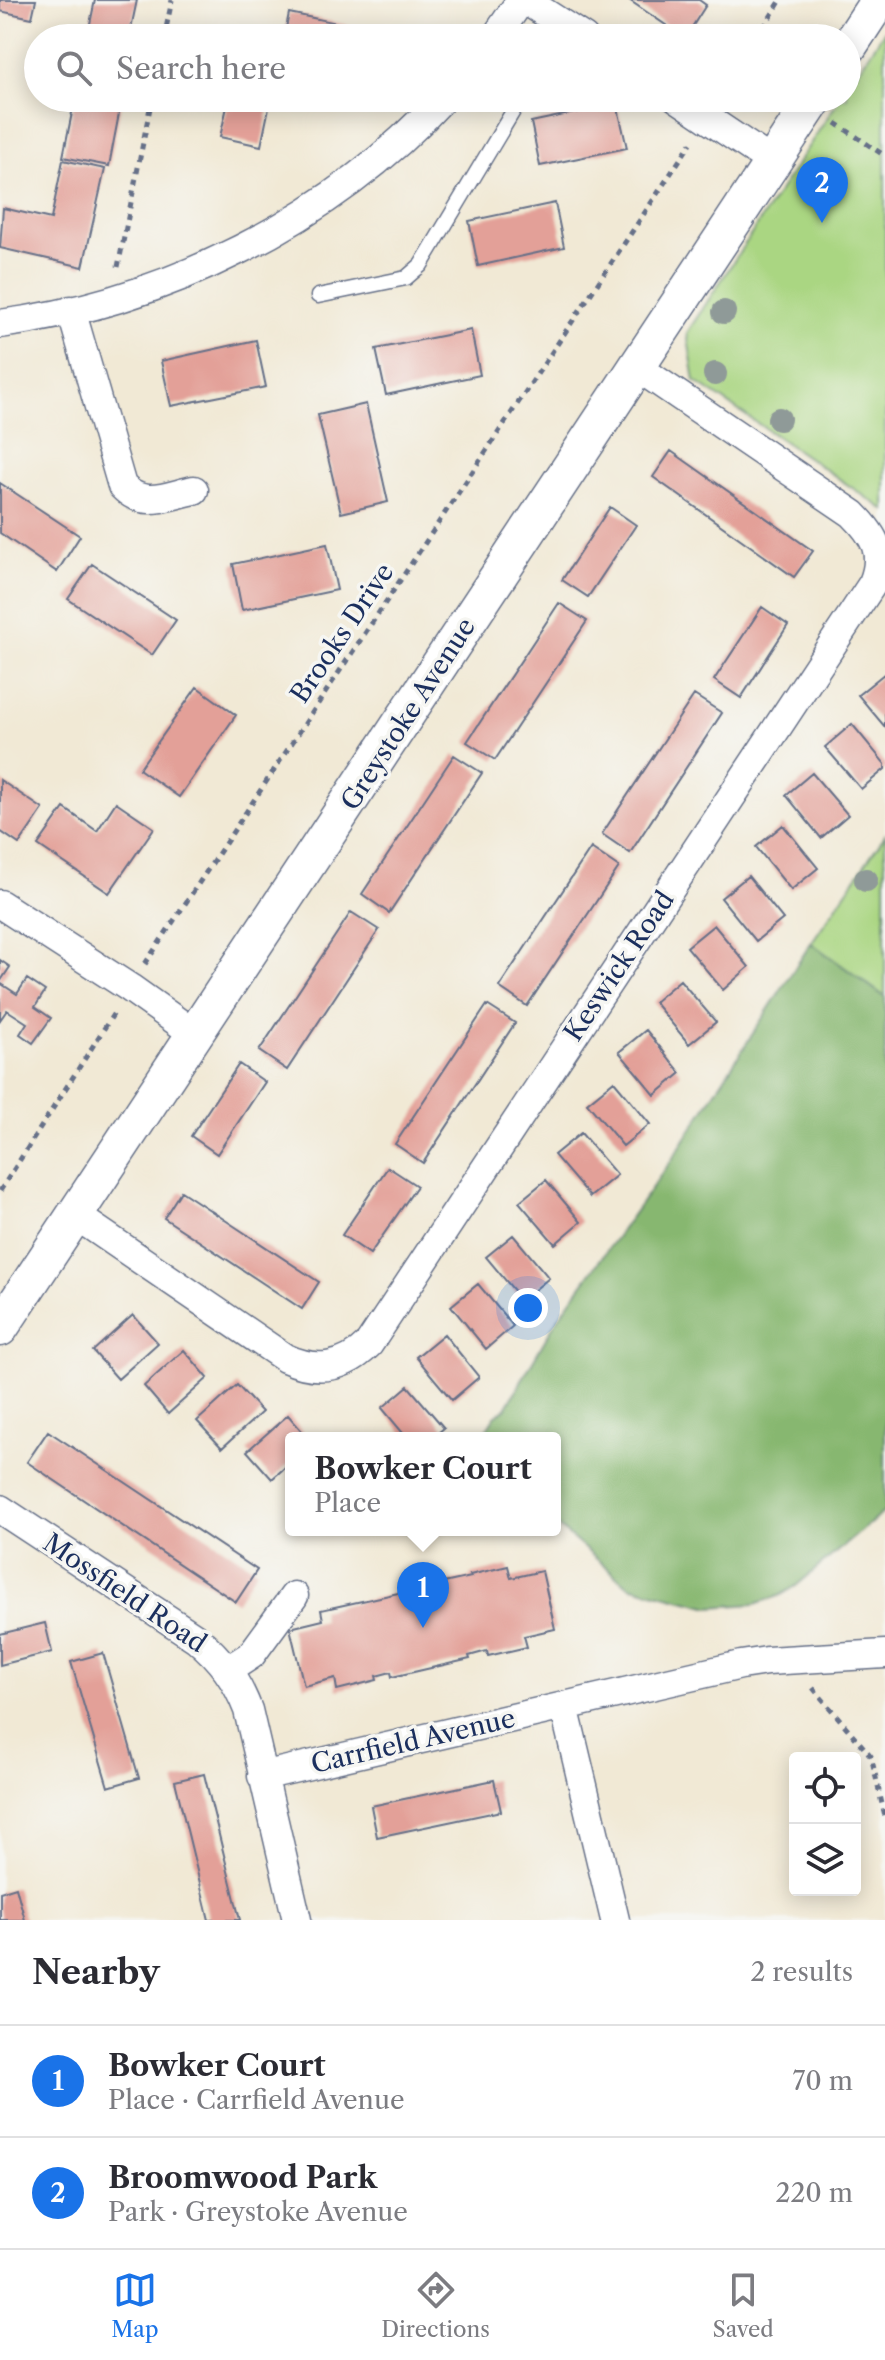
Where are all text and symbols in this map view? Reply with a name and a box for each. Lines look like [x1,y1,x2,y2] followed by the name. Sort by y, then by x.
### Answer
[24,24,861,112] search box
[52,46,96,90] icon: search
[116,50,286,87] text: Search here
[796,157,848,223] pin: 2
[284,557,400,709] street label: Brooks Drive
[334,612,482,816] street label: Greystoke Avenue
[557,885,681,1047] street label: Keswick Road
[508,1288,548,1328] your location
[285,1432,561,1536] popup
[314,1450,532,1487] text: Bowker Court
[314,1487,381,1519] text: Place
[37,1527,213,1659] street label: Mossfield Road
[397,1562,449,1628] pin: 1
[308,1702,518,1780] street label: Carrfield Avenue
[789,1752,861,1896] map controls
[789,1752,861,1824] button: locate
[789,1824,861,1896] button: layers
[32,1951,160,1993] text: Nearby
[750,1956,853,1988] text: 2 results
[108,2047,326,2084] text: Bowker Court
[52,2065,64,2097] text: 1
[793,2065,853,2097] text: 70 m
[108,2084,404,2116] text: Place · Carrfield Avenue
[108,2159,377,2196] text: Broomwood Park
[50,2177,66,2209] text: 2
[775,2177,853,2209] text: 220 m
[108,2196,408,2228] text: Park · Greystoke Avenue
[111,2268,159,2343] tab: Map
[381,2268,490,2343] tab: Directions
[713,2268,774,2343] tab: Saved

